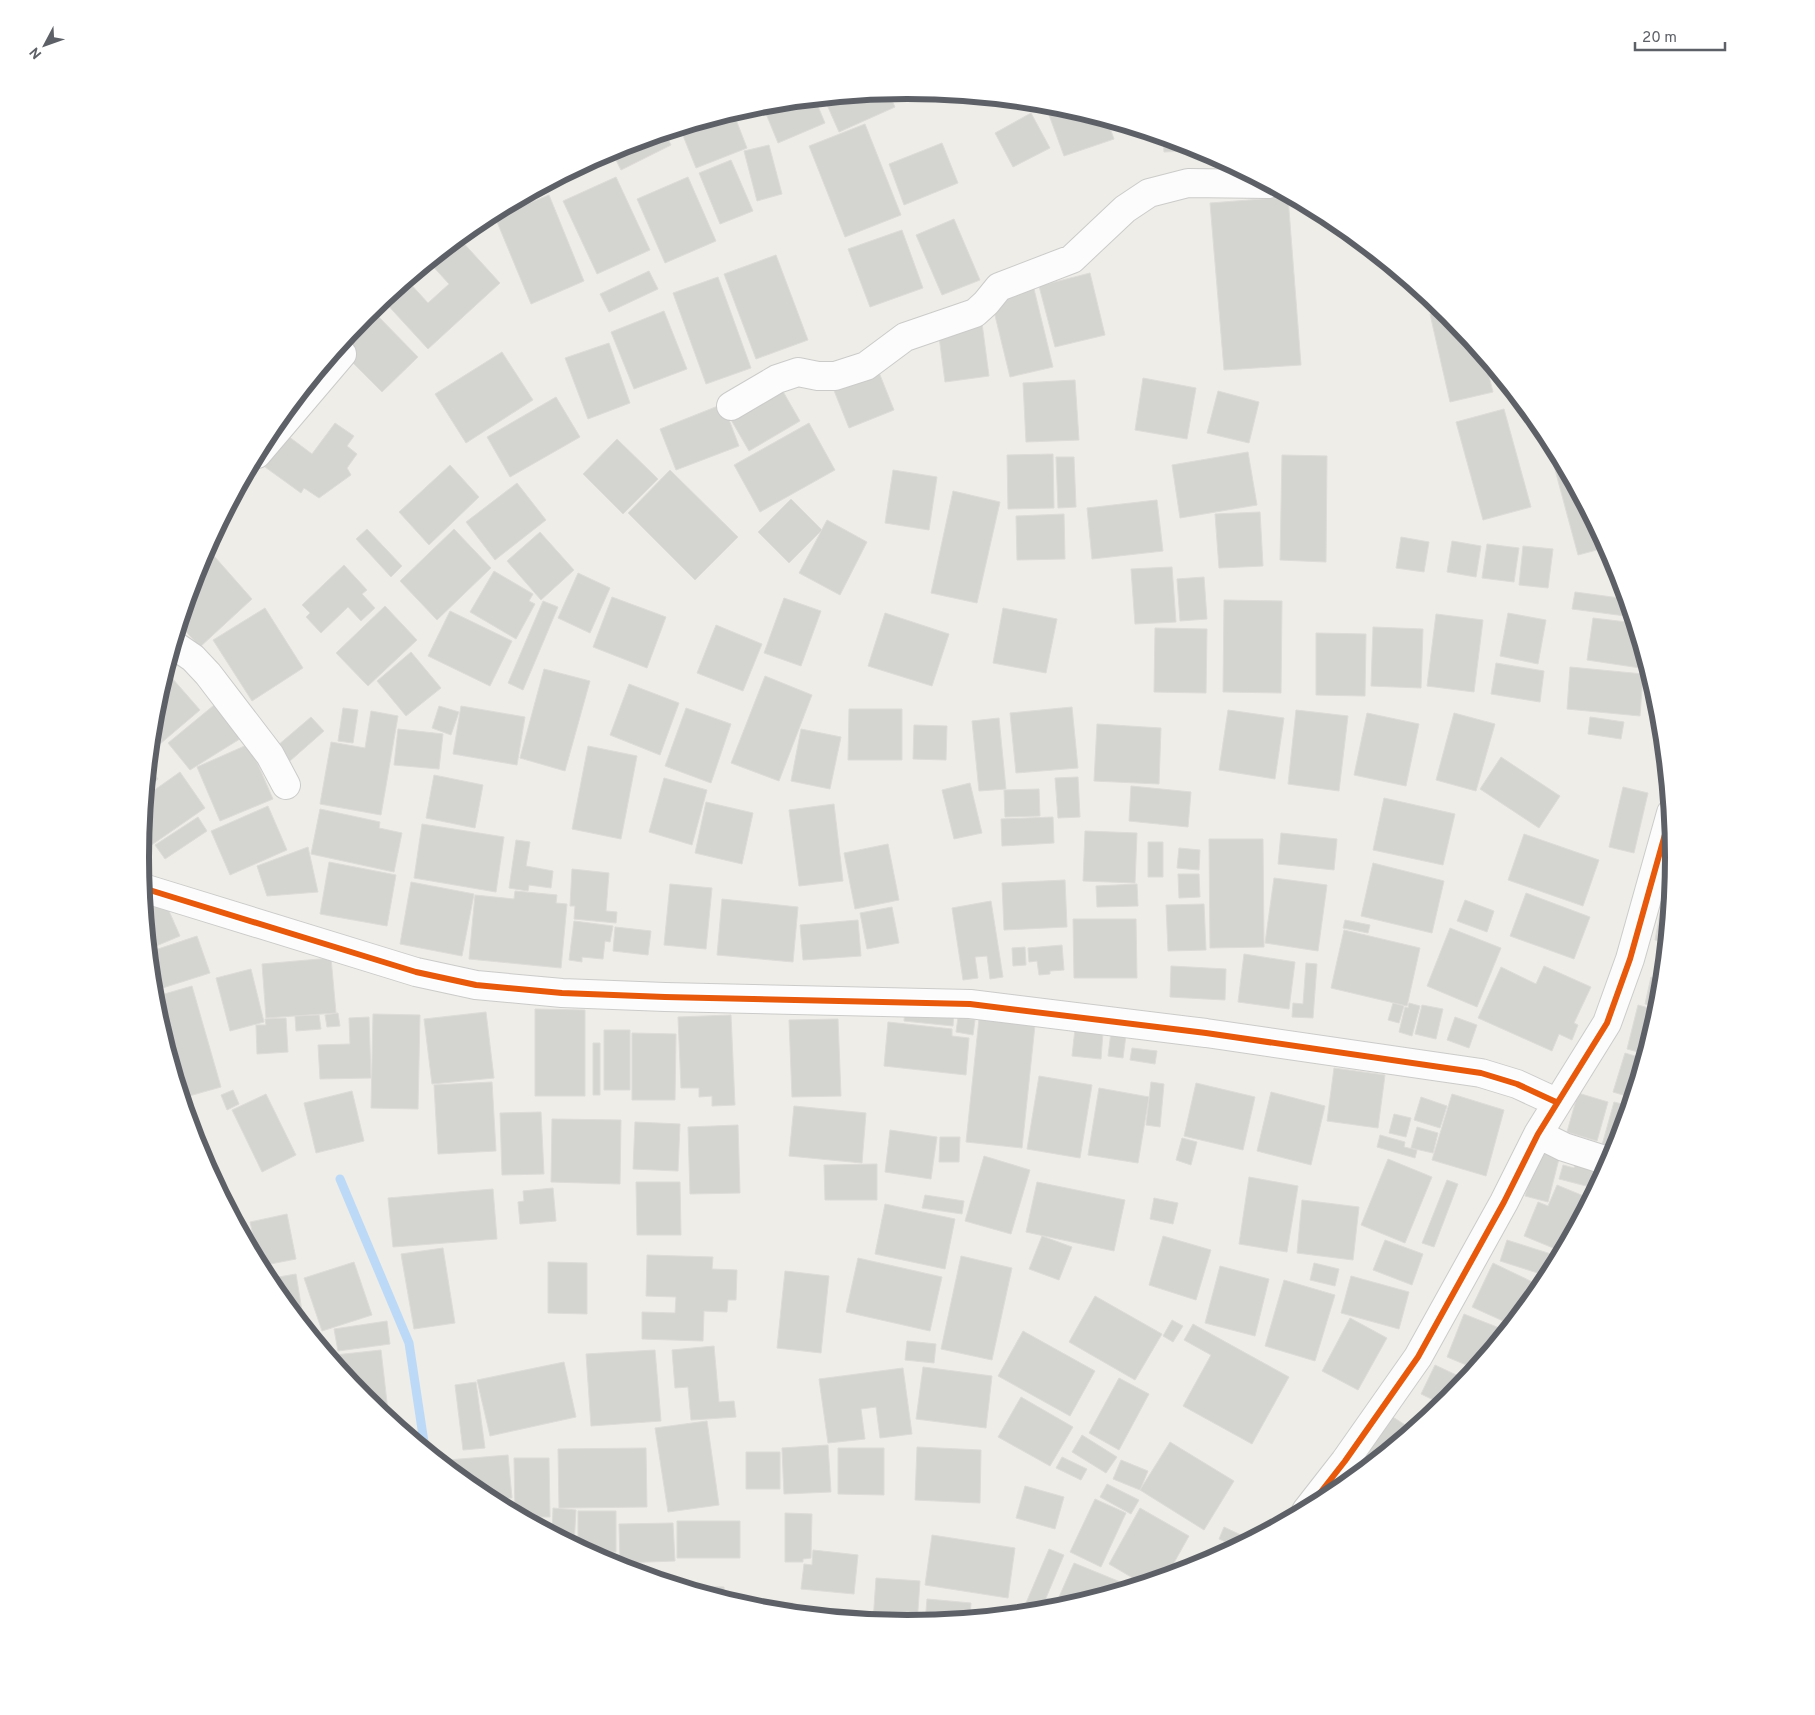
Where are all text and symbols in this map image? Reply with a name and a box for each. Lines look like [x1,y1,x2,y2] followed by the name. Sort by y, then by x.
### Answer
[20,20,70,70] north arrow
[1635,20,1725,52] scale bar
[1642,29,1677,48] text: 20 m
[27,43,46,62] text: N

